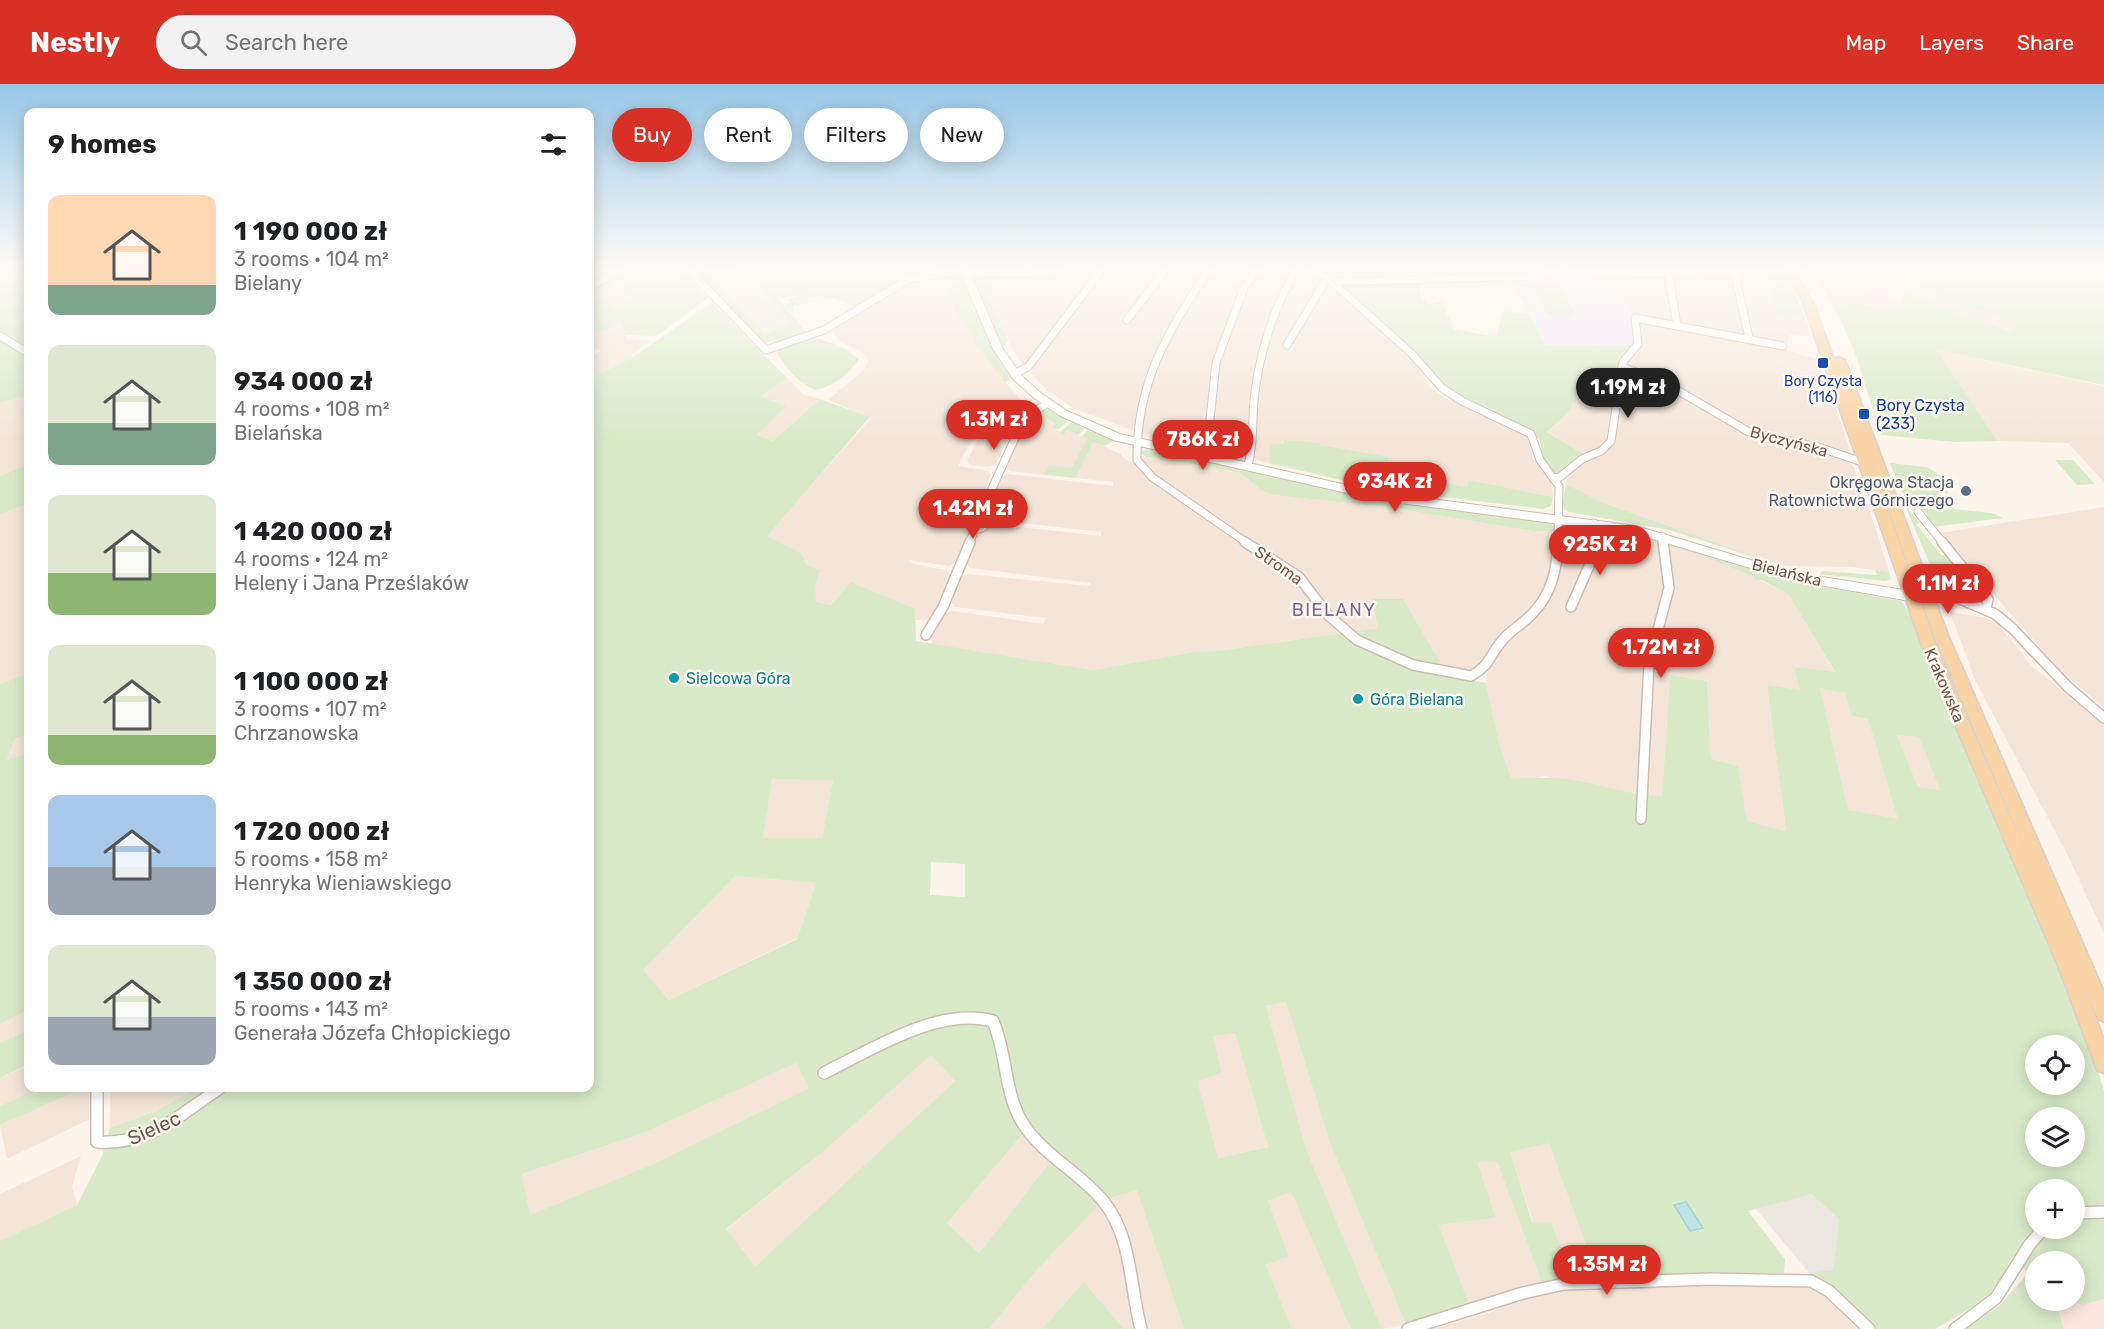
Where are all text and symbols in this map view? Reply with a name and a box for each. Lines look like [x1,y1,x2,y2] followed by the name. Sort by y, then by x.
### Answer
[156,15,576,69] search box
[30,26,120,59] text: Nestly
[177,26,210,59] icon: search
[225,29,348,56] text: Search here
[1845,30,1886,55] text: Map
[1919,30,1984,55] text: Layers
[2017,30,2074,55] text: Share
[612,108,692,162] chip: Buy
[704,108,792,162] chip: Rent
[804,108,908,162] chip: Filters
[920,108,1004,162] chip: New
[537,128,570,161] icon: filters
[48,129,157,160] text: 9 homes
[234,216,387,247] text: 1 190 000 zł
[96,219,168,291] icon: home
[234,247,389,271] text: 3 rooms · 104 m²
[234,271,302,295] text: Bielany
[1816,356,1830,370] marker: Bory Czysta (116)
[234,366,373,397] text: 934 000 zł
[1566,368,1690,419] pin: 1.19M zł
[96,369,168,441] icon: home
[1784,373,1862,406] place label: Bory Czysta (116)
[1590,375,1666,399] text: 1.19M zł
[1876,396,1965,433] place label: Bory Czysta (233)
[234,397,390,421] text: 4 rooms · 108 m²
[939,400,1049,451] pin: 1.3M zł
[960,407,1028,431] text: 1.3M zł
[1857,407,1871,421] marker: Bory Czysta (233)
[1148,420,1258,471] pin: 786K zł
[234,421,323,445] text: Bielańska
[1748,422,1830,461] street label: Byczyńska
[1166,427,1240,451] text: 786K zł
[1340,462,1450,513] pin: 934K zł
[1358,469,1432,493] text: 934K zł
[1768,473,1954,510] place label: Okręgowa Stacja Ratownictwa Górniczego
[1959,484,1973,498] marker: Okręgowa Stacja Ratownictwa Górniczego
[911,489,1035,540] pin: 1.42M zł
[933,496,1013,520] text: 1.42M zł
[234,516,392,547] text: 1 420 000 zł
[96,519,168,591] icon: home
[1545,525,1655,576] pin: 925K zł
[1563,532,1637,556] text: 925K zł
[1251,542,1306,589] street label: Stroma
[234,547,388,571] text: 4 rooms · 124 m²
[1750,555,1824,590] street label: Bielańska
[1893,564,2003,615] pin: 1.1M zł
[234,571,469,595] text: Heleny i Jana Prześlaków
[1916,571,1980,595] text: 1.1M zł
[1292,599,1376,621] district label: BIELANY
[1599,628,1723,679] pin: 1.72M zł
[1622,635,1700,659] text: 1.72M zł
[1920,645,1969,725] street label: Krakowska
[234,666,388,697] text: 1 100 000 zł
[96,669,168,741] icon: home
[686,669,791,688] place label: Sielcowa Góra
[667,671,681,685] marker: Sielcowa Góra
[1370,690,1464,709] place label: Góra Bielana
[1351,692,1365,706] marker: Góra Bielana
[234,697,387,721] text: 3 rooms · 107 m²
[234,721,359,745] text: Chrzanowska
[234,816,389,847] text: 1 720 000 zł
[96,819,168,891] icon: home
[234,847,388,871] text: 5 rooms · 158 m²
[234,871,452,895] text: Henryka Wieniawskiego
[234,966,391,997] text: 1 350 000 zł
[96,969,168,1041] icon: home
[234,997,388,1021] text: 5 rooms · 143 m²
[234,1021,511,1045] text: Generała Józefa Chłopickiego
[2025,1035,2085,1311] map controls
[2025,1035,2085,1095] button: locate
[124,1106,184,1150] street label: Sielec
[2025,1107,2085,1167] button: layers
[2025,1179,2085,1239] button: +
[1545,1245,1669,1296] pin: 1.35M zł
[2025,1251,2085,1311] button: −
[1567,1252,1647,1276] text: 1.35M zł

